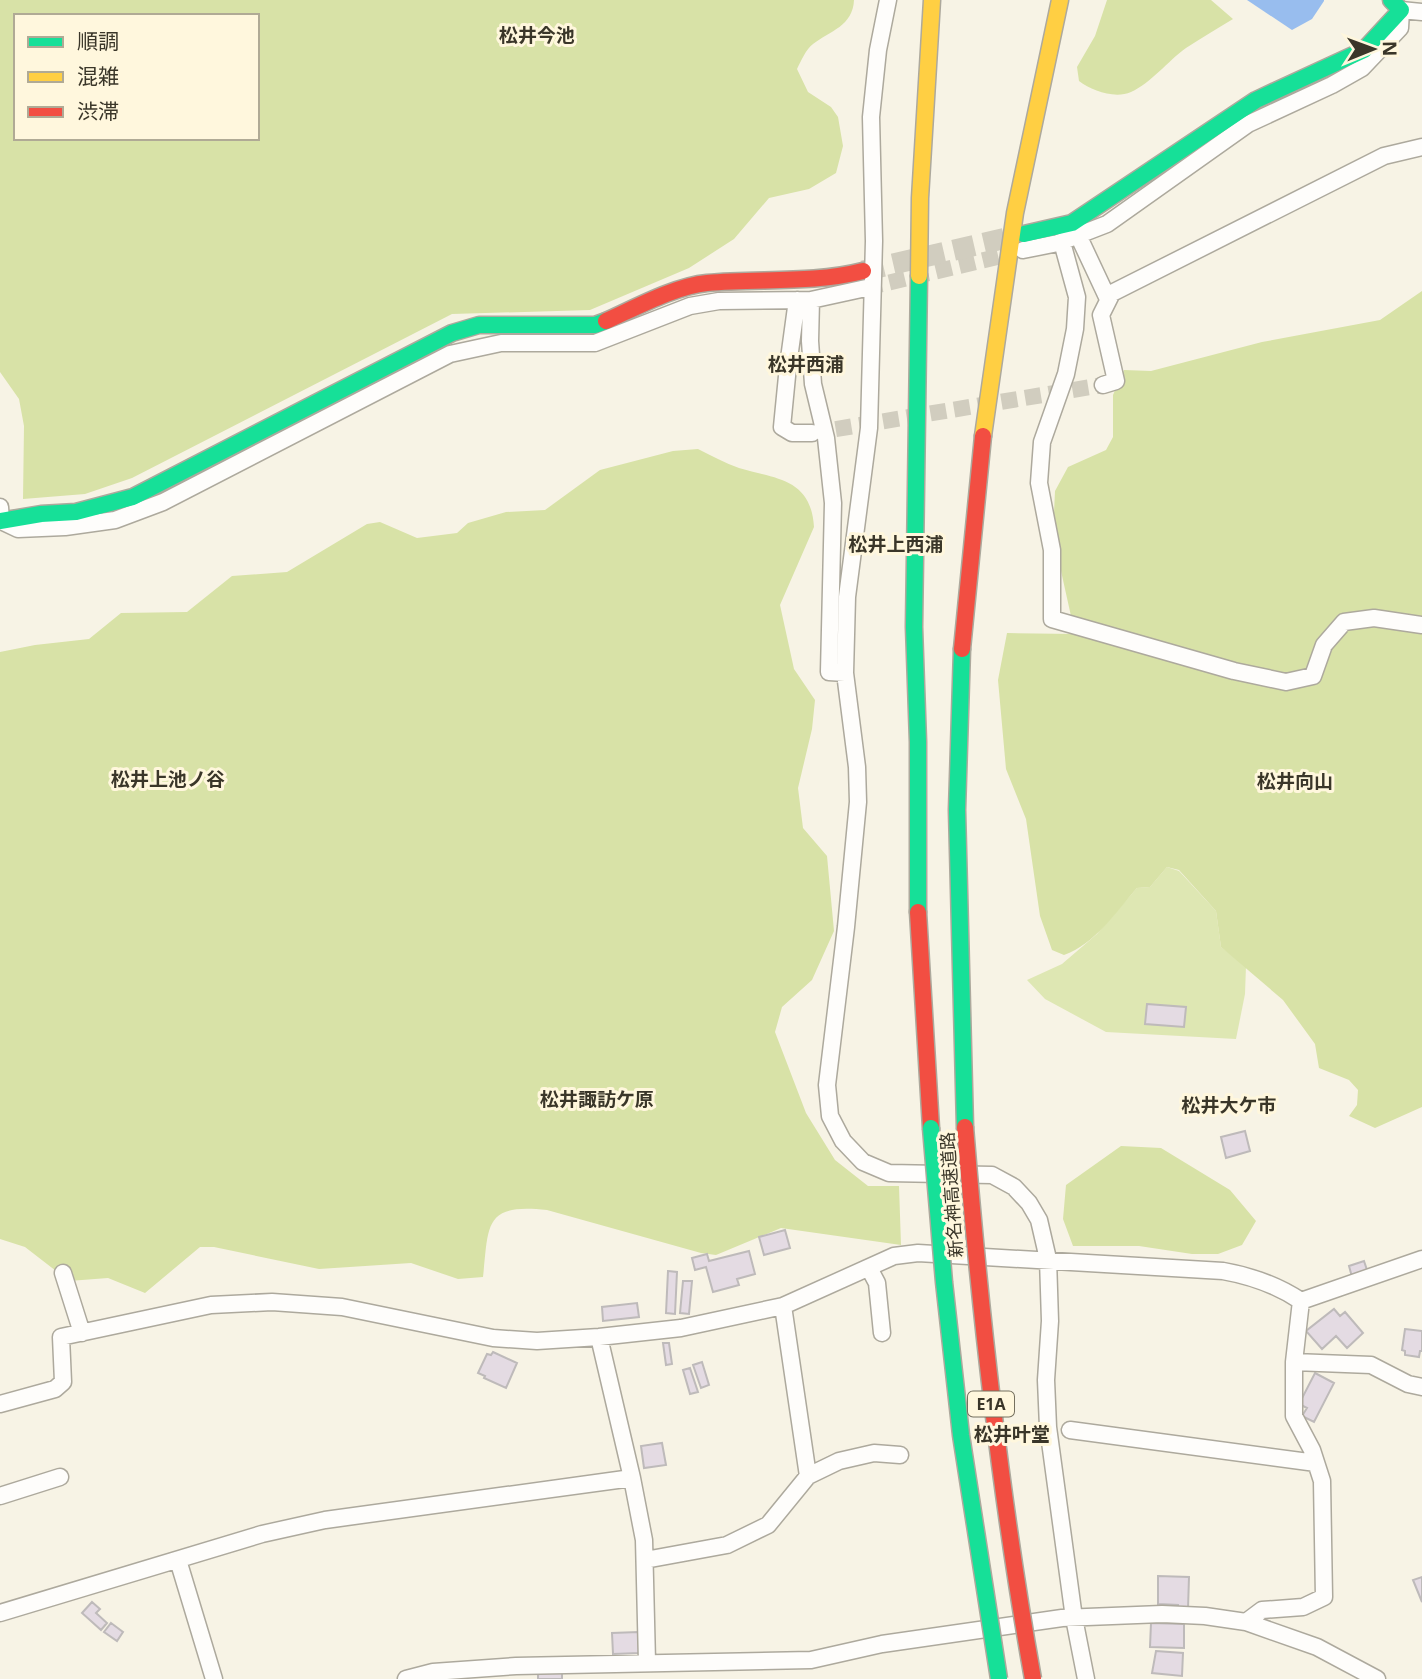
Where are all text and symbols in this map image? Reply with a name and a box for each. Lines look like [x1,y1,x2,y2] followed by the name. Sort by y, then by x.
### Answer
[14,14,259,140] legend
[1338,14,1408,84] north arrow
[499,22,575,48] district label: 松井今池
[77,27,119,55] text: 順調
[1377,41,1403,57] text: N
[77,62,119,90] text: 混雑
[77,97,119,125] text: 渋滞
[768,351,844,377] district label: 松井西浦
[848,531,944,557] district label: 松井上西浦
[111,766,225,792] district label: 松井上池ノ谷
[1257,768,1333,794] district label: 松井向山
[540,1086,654,1112] district label: 松井諏訪ケ原
[1181,1092,1277,1118] district label: 松井大ケ市
[935,1131,967,1259] street label: 新名神高速道路
[968,1392,1014,1416] road number: E1A
[974,1421,1050,1447] district label: 松井叶堂

